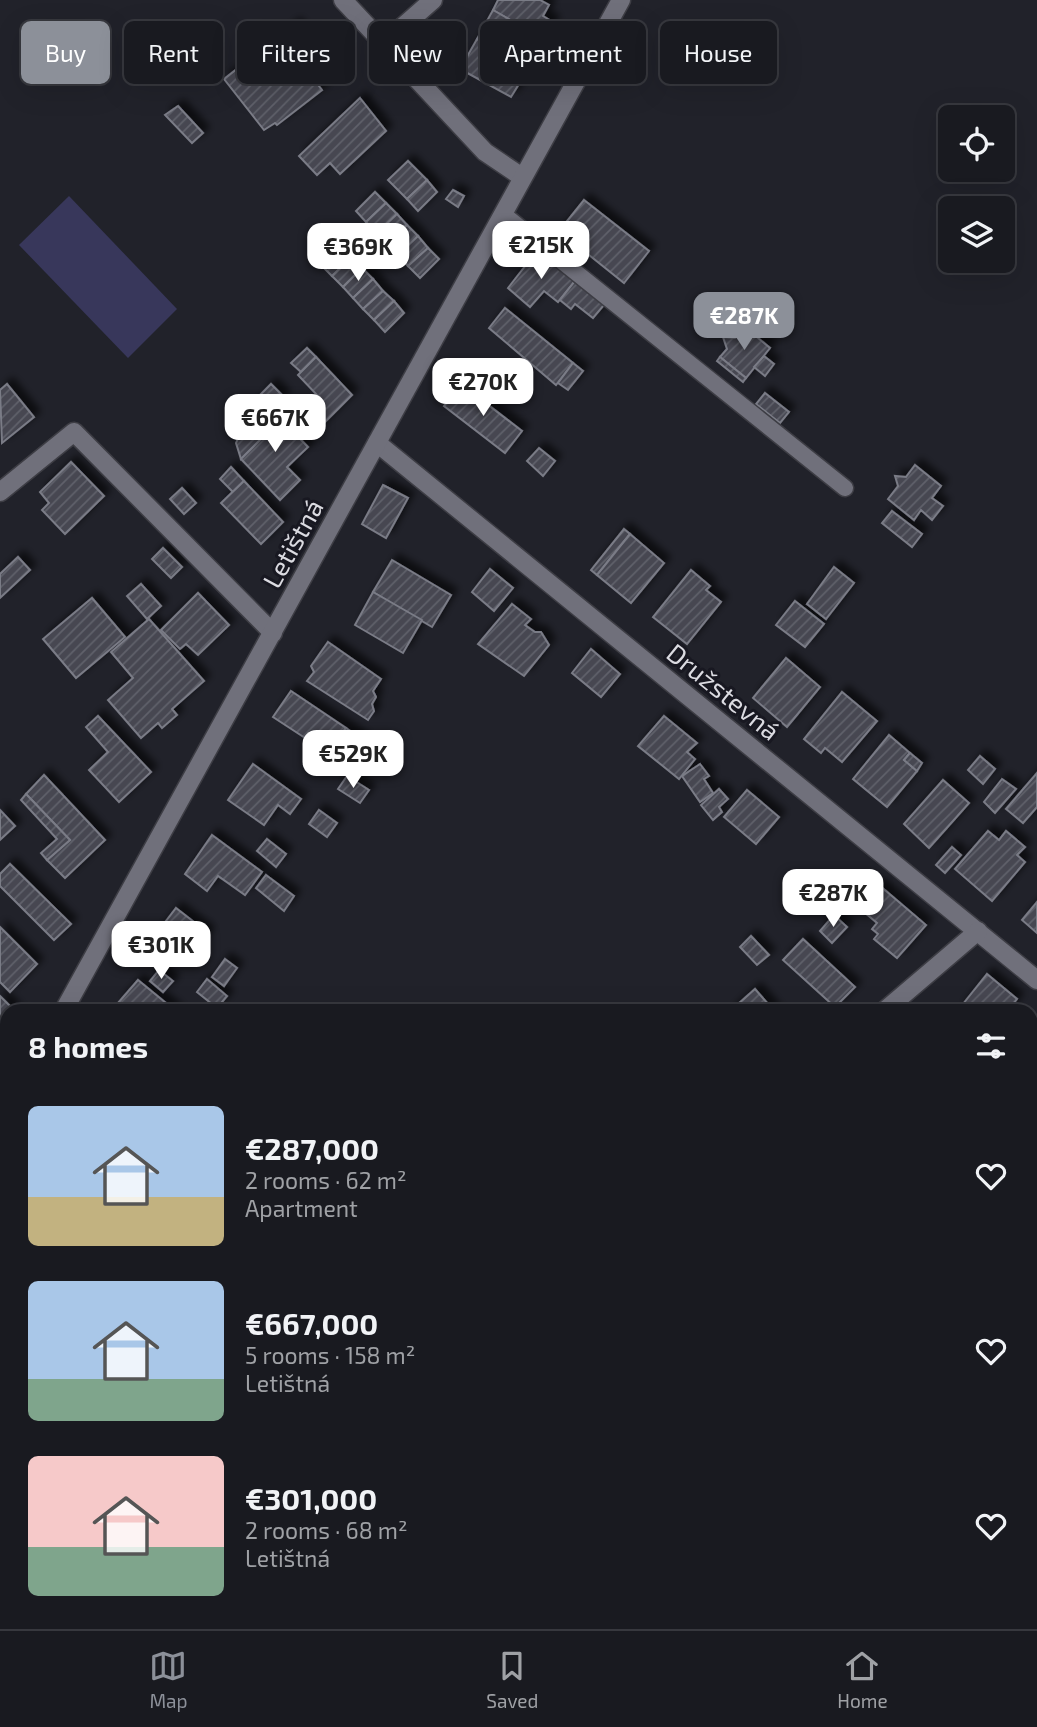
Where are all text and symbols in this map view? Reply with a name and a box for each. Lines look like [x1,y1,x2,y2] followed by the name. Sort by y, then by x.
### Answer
[21,21,110,84] chip: Buy
[124,21,223,84] chip: Rent
[237,21,355,84] chip: Filters
[369,21,466,84] chip: New
[480,21,646,84] chip: Apartment
[660,21,777,84] chip: House
[938,105,1015,273] map controls
[938,105,1015,182] button: locate
[938,196,1015,273] button: layers
[492,222,590,281] pin: €215K
[309,224,407,283] pin: €369K
[508,230,574,258] text: €215K
[323,232,393,260] text: €369K
[695,292,793,352] pin: €287K
[709,301,779,329] text: €287K
[434,358,532,418] pin: €270K
[448,367,518,395] text: €270K
[226,394,324,454] pin: €667K
[241,403,309,431] text: €667K
[255,493,329,593] street label: Letištná
[661,636,787,746] street label: Družstevná
[304,730,402,790] pin: €529K
[319,739,387,767] text: €529K
[784,870,882,929] pin: €287K
[798,878,868,906] text: €287K
[112,922,210,981] pin: €301K
[128,930,194,958] text: €301K
[972,1027,1010,1065] icon: filters
[28,1028,148,1064] text: 8 homes
[245,1130,379,1166] text: €287,000
[84,1134,168,1218] icon: home
[972,1157,1010,1195] icon: heart
[245,1166,407,1194] text: 2 rooms · 62 m²
[245,1194,358,1222] text: Apartment
[245,1305,378,1341] text: €667,000
[84,1309,168,1393] icon: home
[972,1332,1010,1370] icon: heart
[245,1341,415,1369] text: 5 rooms · 158 m²
[245,1369,330,1397] text: Letištná
[245,1480,377,1516] text: €301,000
[84,1484,168,1568] icon: home
[972,1507,1010,1545] icon: heart
[245,1516,408,1544] text: 2 rooms · 68 m²
[245,1544,330,1572] text: Letištná
[149,1647,188,1712] tab: Map
[486,1647,538,1712] tab: Saved
[837,1647,888,1712] tab: Home

